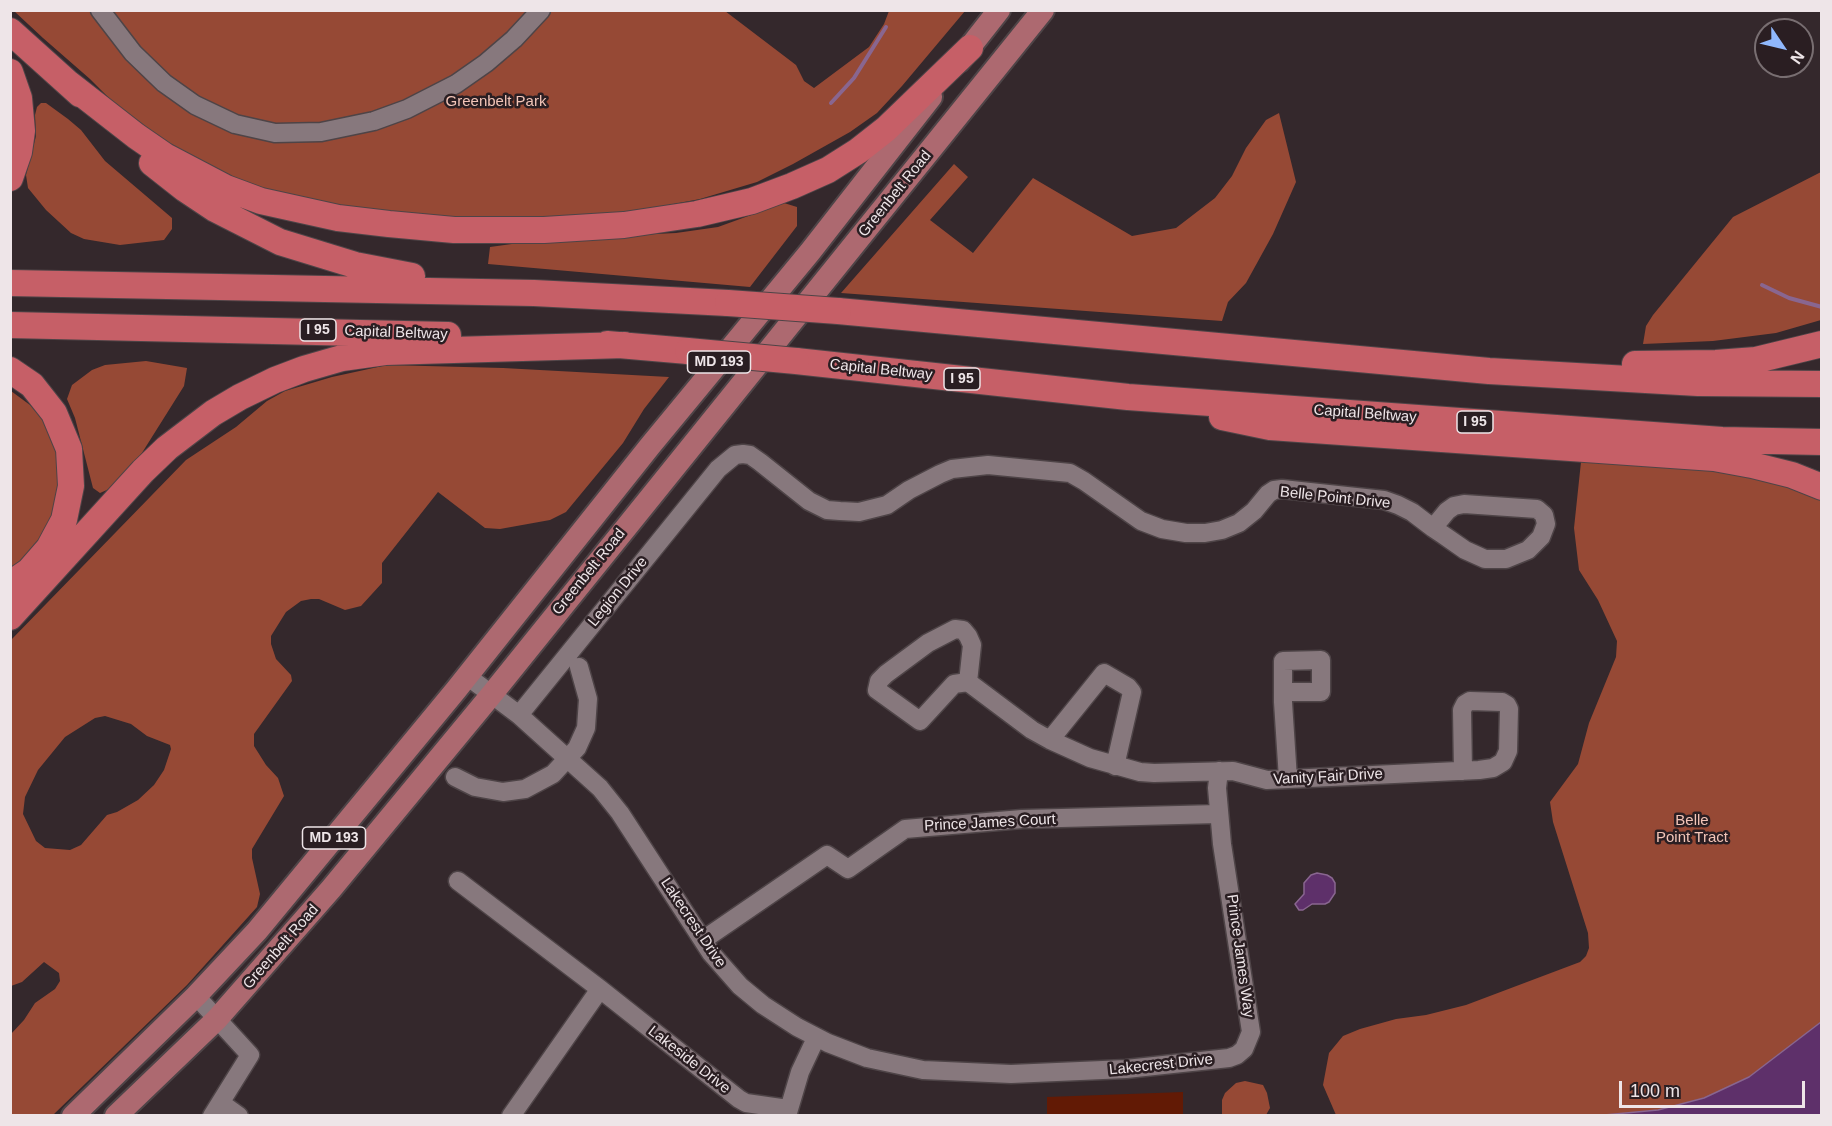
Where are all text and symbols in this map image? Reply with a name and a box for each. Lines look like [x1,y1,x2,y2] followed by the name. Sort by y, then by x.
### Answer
[1754,18,1814,78] north arrow
[1787,48,1808,67] text: N
[446,93,546,111] park label: Greenbelt Park
[855,147,935,241] street label: Greenbelt Road
[300,319,336,341] road number: I 95
[344,322,448,344] street label: Capital Beltway
[688,351,750,373] road number: MD 193
[829,356,933,384] street label: Capital Beltway
[944,368,980,390] road number: I 95
[1313,401,1417,427] street label: Capital Beltway
[1457,411,1493,433] road number: I 95
[1279,483,1391,513] street label: Belle Point Drive
[549,525,629,619] street label: Greenbelt Road
[585,554,651,630] street label: Legion Drive
[1273,765,1383,789] street label: Vanity Fair Drive
[924,811,1056,835] street label: Prince James Court
[1656,812,1728,847] park label: Belle Point Tract
[302,827,366,849] road number: MD 193
[656,875,730,971] street label: Lakecrest Drive
[1222,893,1258,1019] street label: Prince James Way
[239,901,323,993] street label: Greenbelt Road
[644,1022,734,1098] street label: Lakeside Drive
[1108,1051,1214,1079] street label: Lakecrest Drive
[1622,1069,1808,1107] scale bar
[1630,1081,1680,1101] text: 100 m

